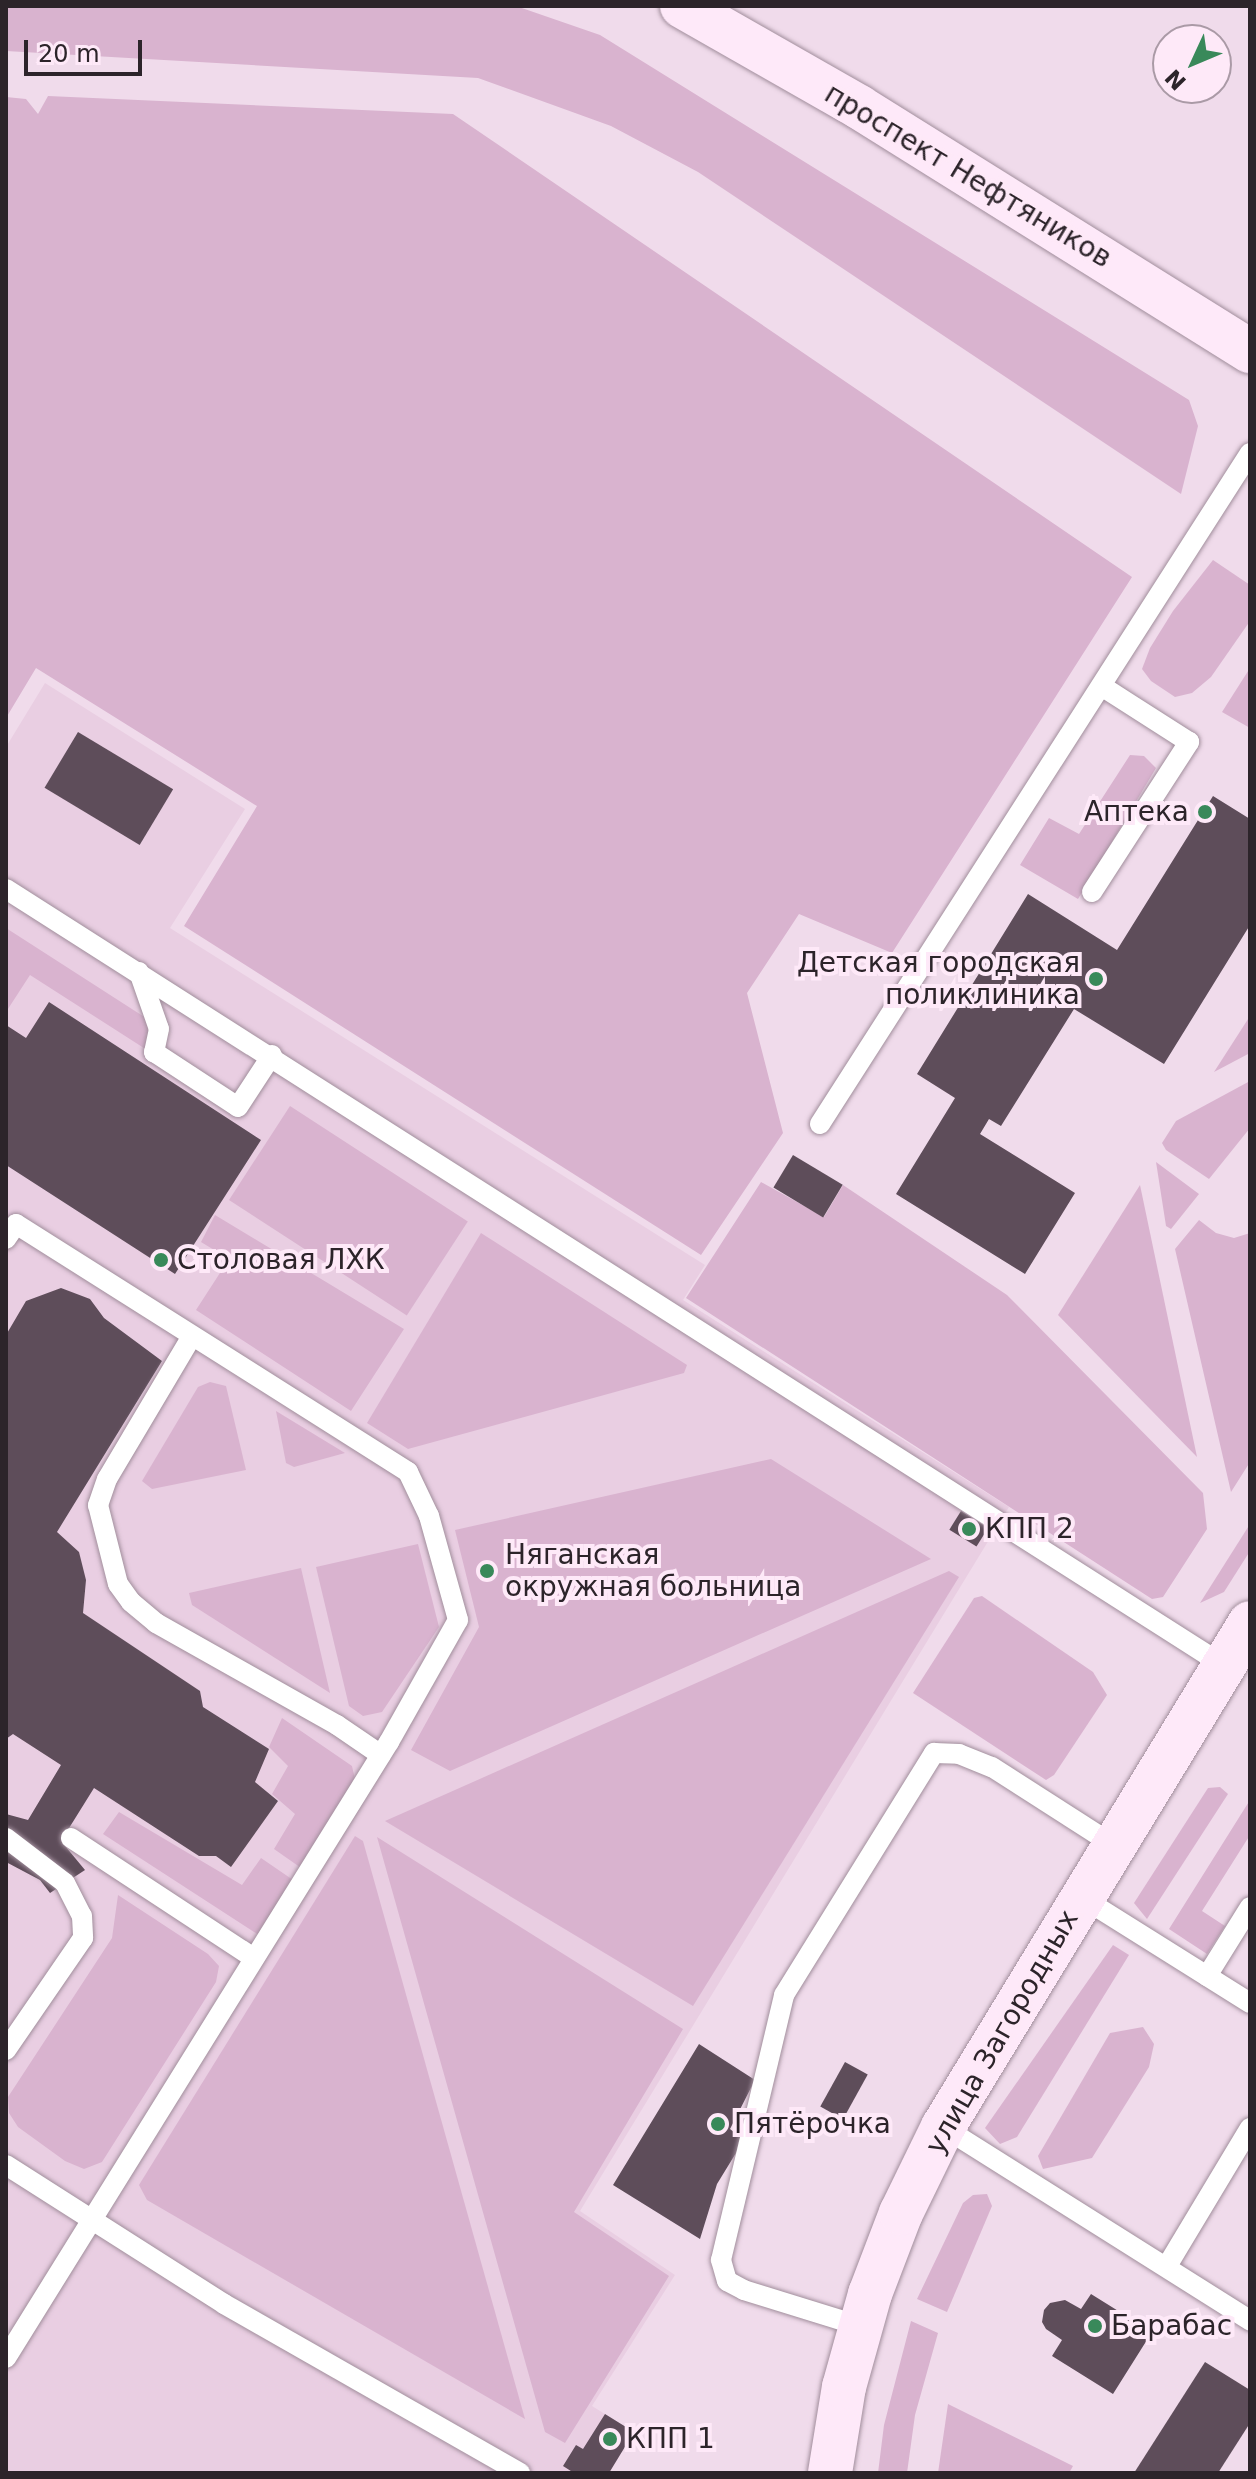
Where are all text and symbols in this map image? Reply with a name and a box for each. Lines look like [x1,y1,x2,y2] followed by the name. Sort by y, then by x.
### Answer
[28,24,146,74] scale bar
[1152,24,1232,104] north arrow
[38,40,100,68] text: 20 m
[1160,64,1191,95] text: N
[818,77,1118,275] street label: проспект Нефтяников
[1084,795,1189,829] place label: Аптека
[1196,803,1214,821] marker: Аптека
[797,946,1080,1012] place label: Детская городская поликлиника
[1087,970,1105,988] marker: Детская городская поликлиника
[177,1243,385,1277] place label: Столовая ЛХК
[152,1251,170,1269] marker: Столовая ЛХК
[985,1512,1074,1546] place label: КПП 2
[960,1520,978,1538] marker: КПП 2
[505,1538,801,1604] place label: Няганская окружная больница
[476,1560,498,1582] marker: Няганская окружная больница
[918,1904,1086,2160] street label: улица Загородных
[734,2107,891,2141] place label: Пятёрочка
[709,2115,727,2133] marker: Пятёрочка
[1111,2309,1232,2343] place label: Барабас
[1086,2317,1104,2335] marker: Барабас
[626,2422,715,2456] place label: КПП 1
[601,2430,619,2448] marker: КПП 1

